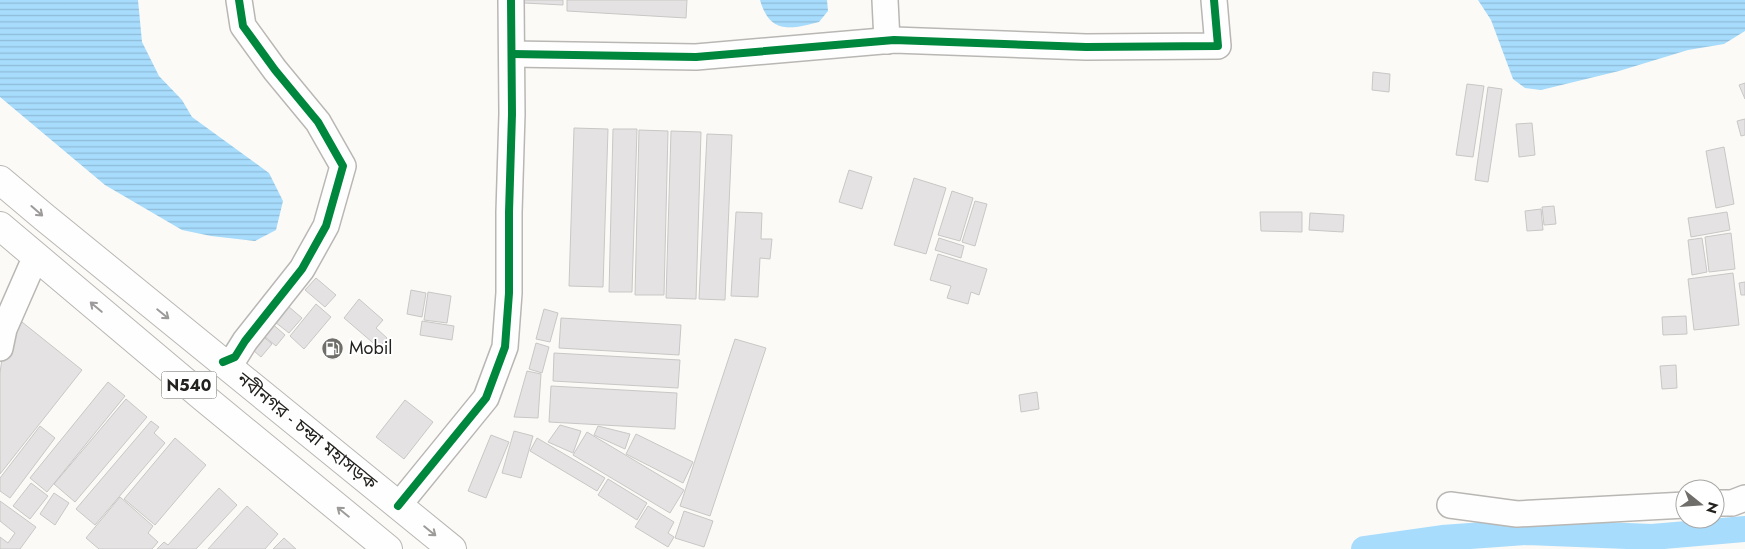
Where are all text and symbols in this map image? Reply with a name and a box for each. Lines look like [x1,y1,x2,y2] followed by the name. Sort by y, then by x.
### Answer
[30,206,43,217] one-way arrow
[90,301,103,313] one-way arrow
[156,308,169,319] one-way arrow
[349,335,393,361] place label: Mobil
[321,336,345,360] fuel station icon: Mobil
[231,366,383,496] street label: নবীনগর - চন্দ্রা মহাসড়ক
[162,372,216,398] road number: N540
[1675,479,1725,529] north arrow
[1701,500,1724,516] text: N
[336,506,349,517] one-way arrow
[423,526,436,537] one-way arrow

